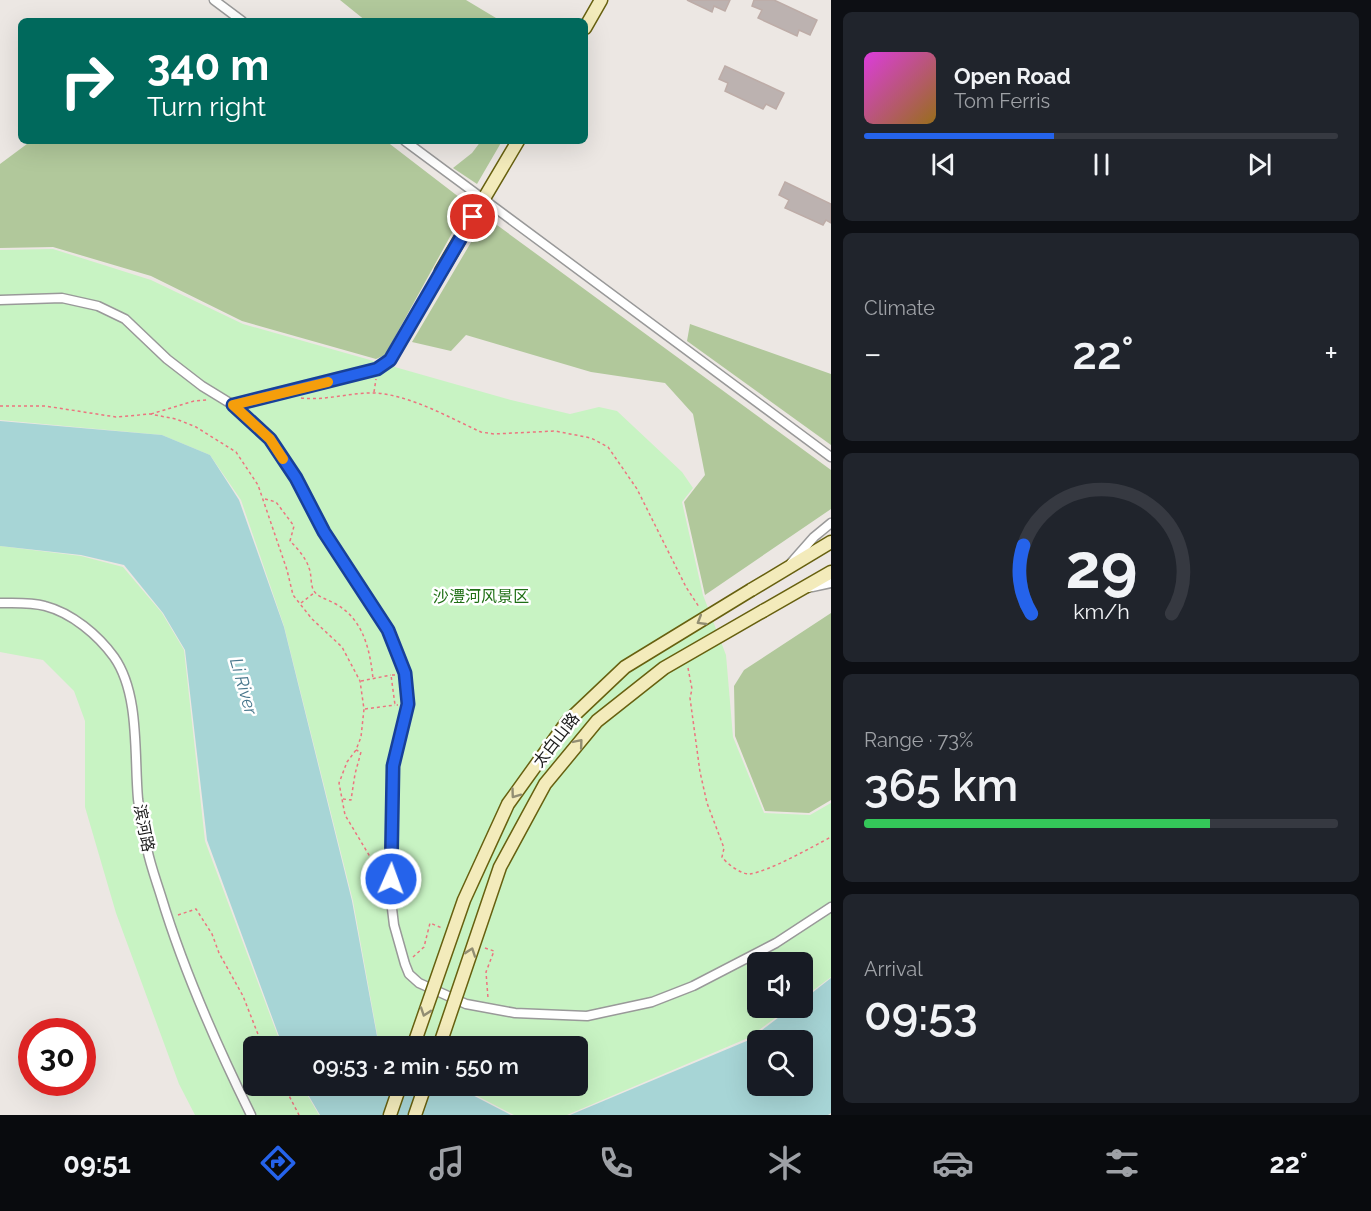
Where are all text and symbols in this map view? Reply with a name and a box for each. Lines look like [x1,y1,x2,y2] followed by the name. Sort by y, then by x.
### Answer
[147,41,269,90] text: 340 m
[48,42,126,120] icon: right
[954,63,1071,89] text: Open Road
[954,89,1050,113] text: Tom Ferris
[147,91,266,122] text: Turn right
[927,148,960,181] icon: previous
[1085,148,1118,181] icon: pause
[1243,148,1276,181] icon: next
[447,191,498,242] pin
[456,200,489,233] icon: arrive
[864,296,935,320] text: Climate
[1072,327,1134,380] text: 22°
[864,334,882,373] text: −
[1324,334,1338,373] text: +
[1065,530,1137,604] text: 29
[433,587,529,606] park label: 沙澧河风景区
[1073,600,1129,625] text: km/h
[697,613,707,625] one-way arrow
[226,655,262,717] water label: Li River
[529,709,583,771] street label: 太白山路
[864,728,973,752] text: Range · 73%
[572,739,583,750] one-way arrow
[864,759,1018,812] text: 365 km
[511,787,522,798] one-way arrow
[130,803,158,853] street label: 滨河路
[359,847,423,911] position arrow
[464,947,477,958] one-way arrow
[747,952,813,1096] map controls
[747,952,813,1018] button: sound
[864,957,923,981] text: Arrival
[864,988,978,1041] text: 09:53
[420,1007,432,1017] one-way arrow
[18,1018,96,1096] speed limit sign: 30
[747,1030,813,1096] button: search
[312,1053,519,1079] text: 09:53 · 2 min · 550 m
[257,1142,299,1184] icon: directions
[426,1142,468,1184] icon: music
[595,1142,637,1184] icon: phone
[764,1142,806,1184] icon: climate
[932,1142,974,1184] icon: car
[1101,1142,1143,1184] icon: filters
[63,1148,131,1179] text: 09:51
[1270,1148,1308,1179] text: 22°

